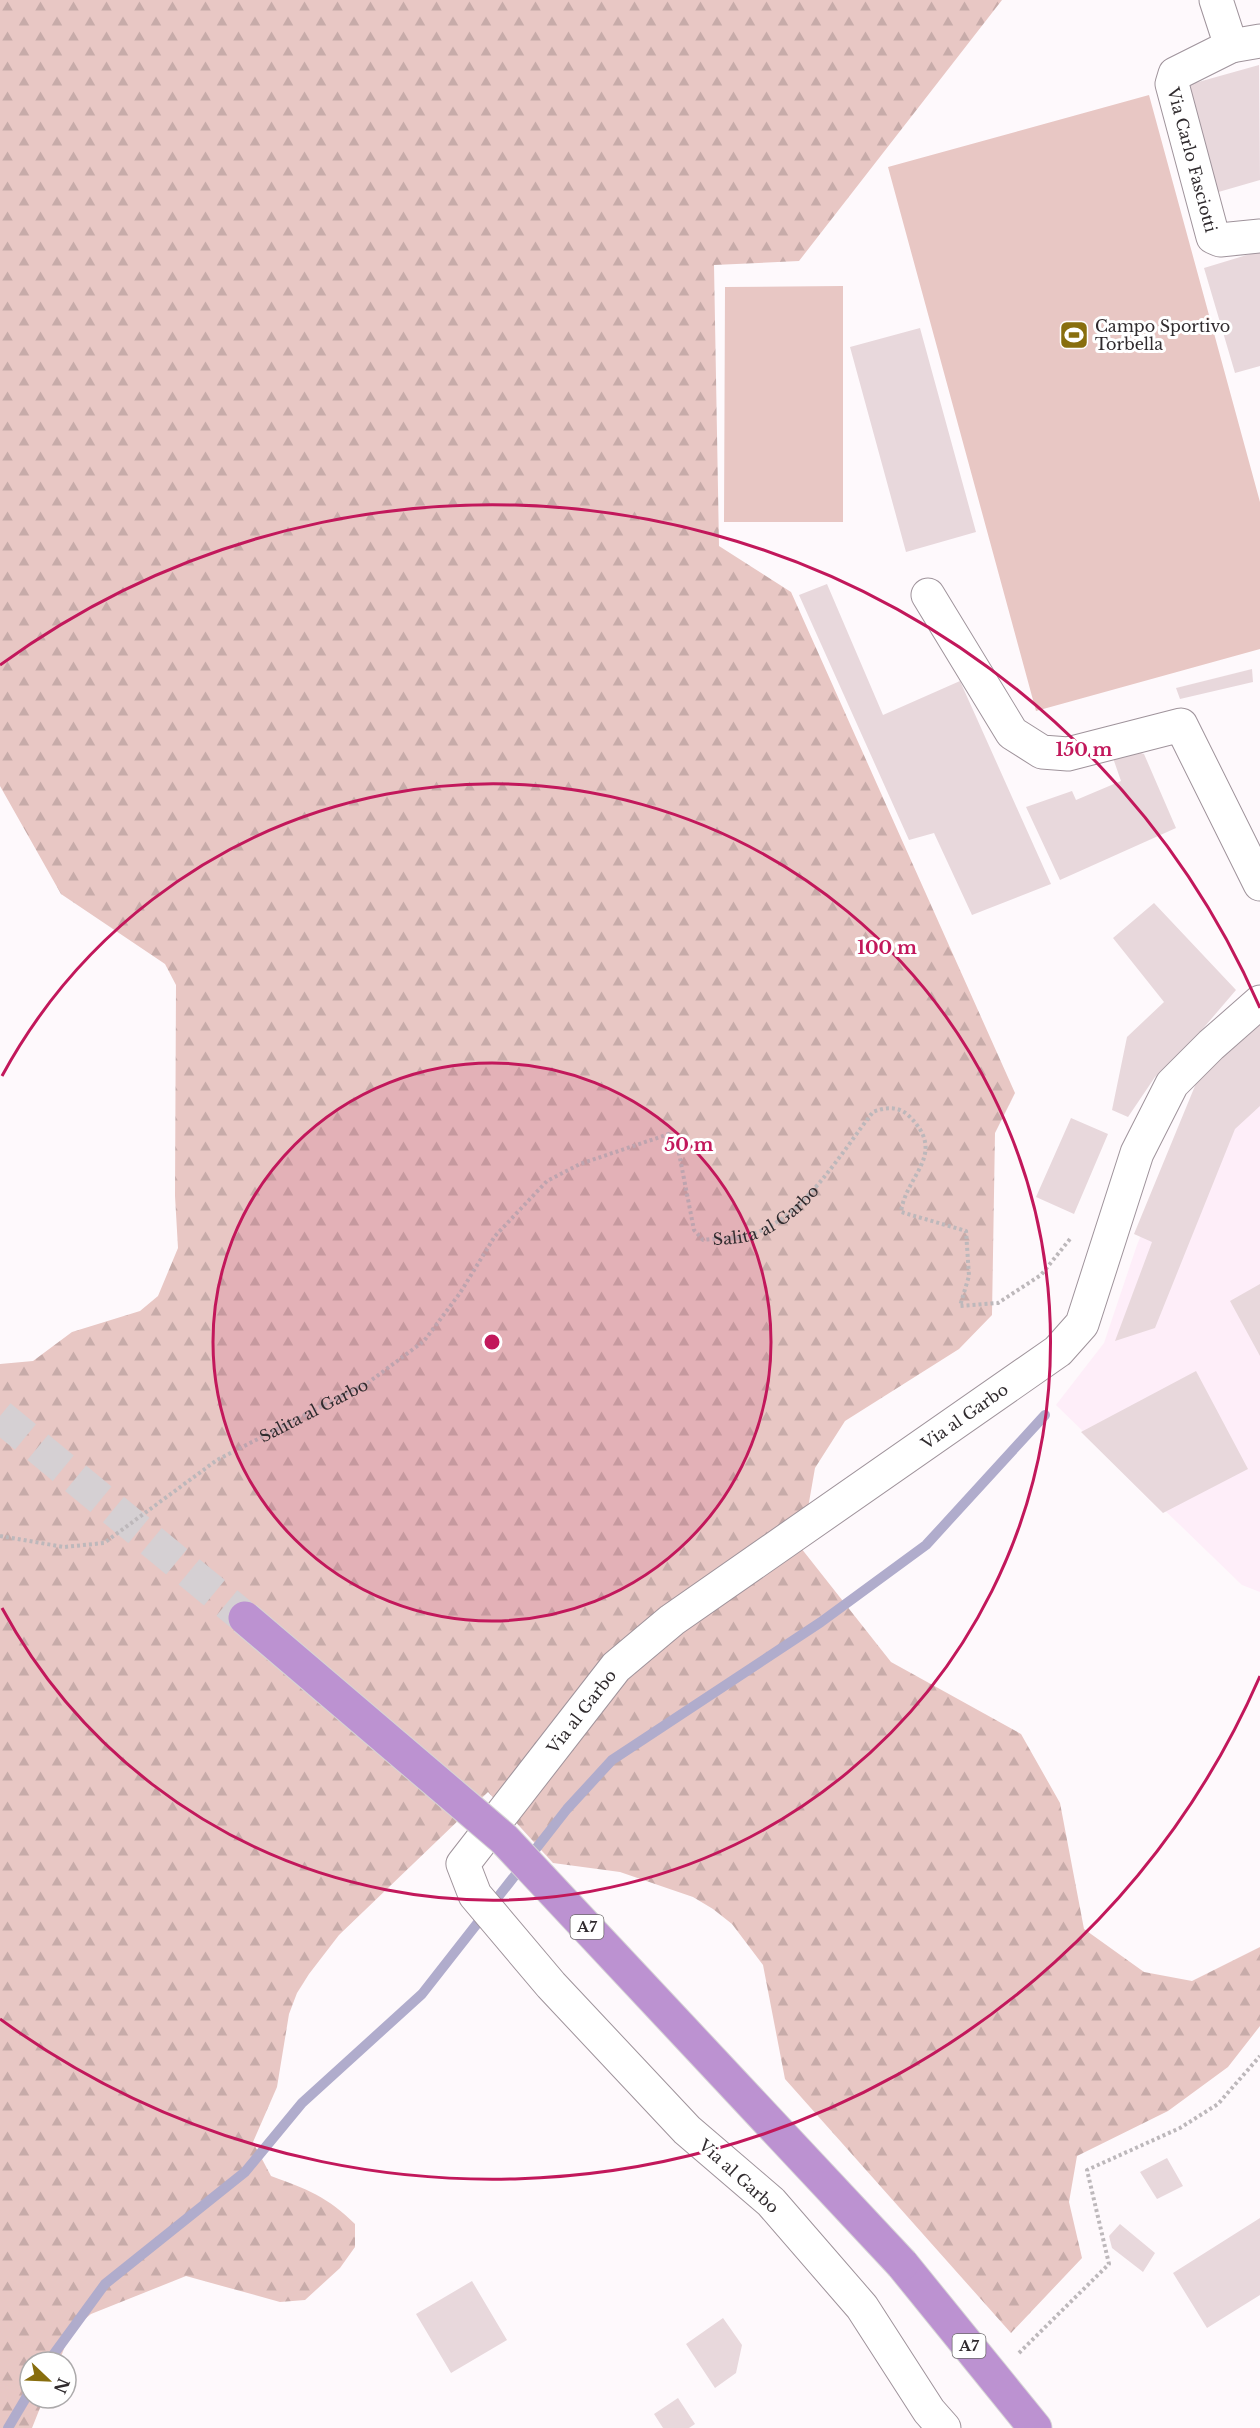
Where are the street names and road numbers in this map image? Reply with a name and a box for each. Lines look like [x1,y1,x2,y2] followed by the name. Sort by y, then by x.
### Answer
[1163,84,1221,235] street label: Via Carlo Fasciotti
[712,1181,823,1249] street label: Salita al Garbo
[256,1374,371,1447] street label: Salita al Garbo
[917,1379,1012,1454] street label: Via al Garbo
[542,1665,620,1758] street label: Via al Garbo
[570,1915,604,1939] road number: A7
[694,2134,783,2217] street label: Via al Garbo
[952,2334,986,2358] road number: A7

